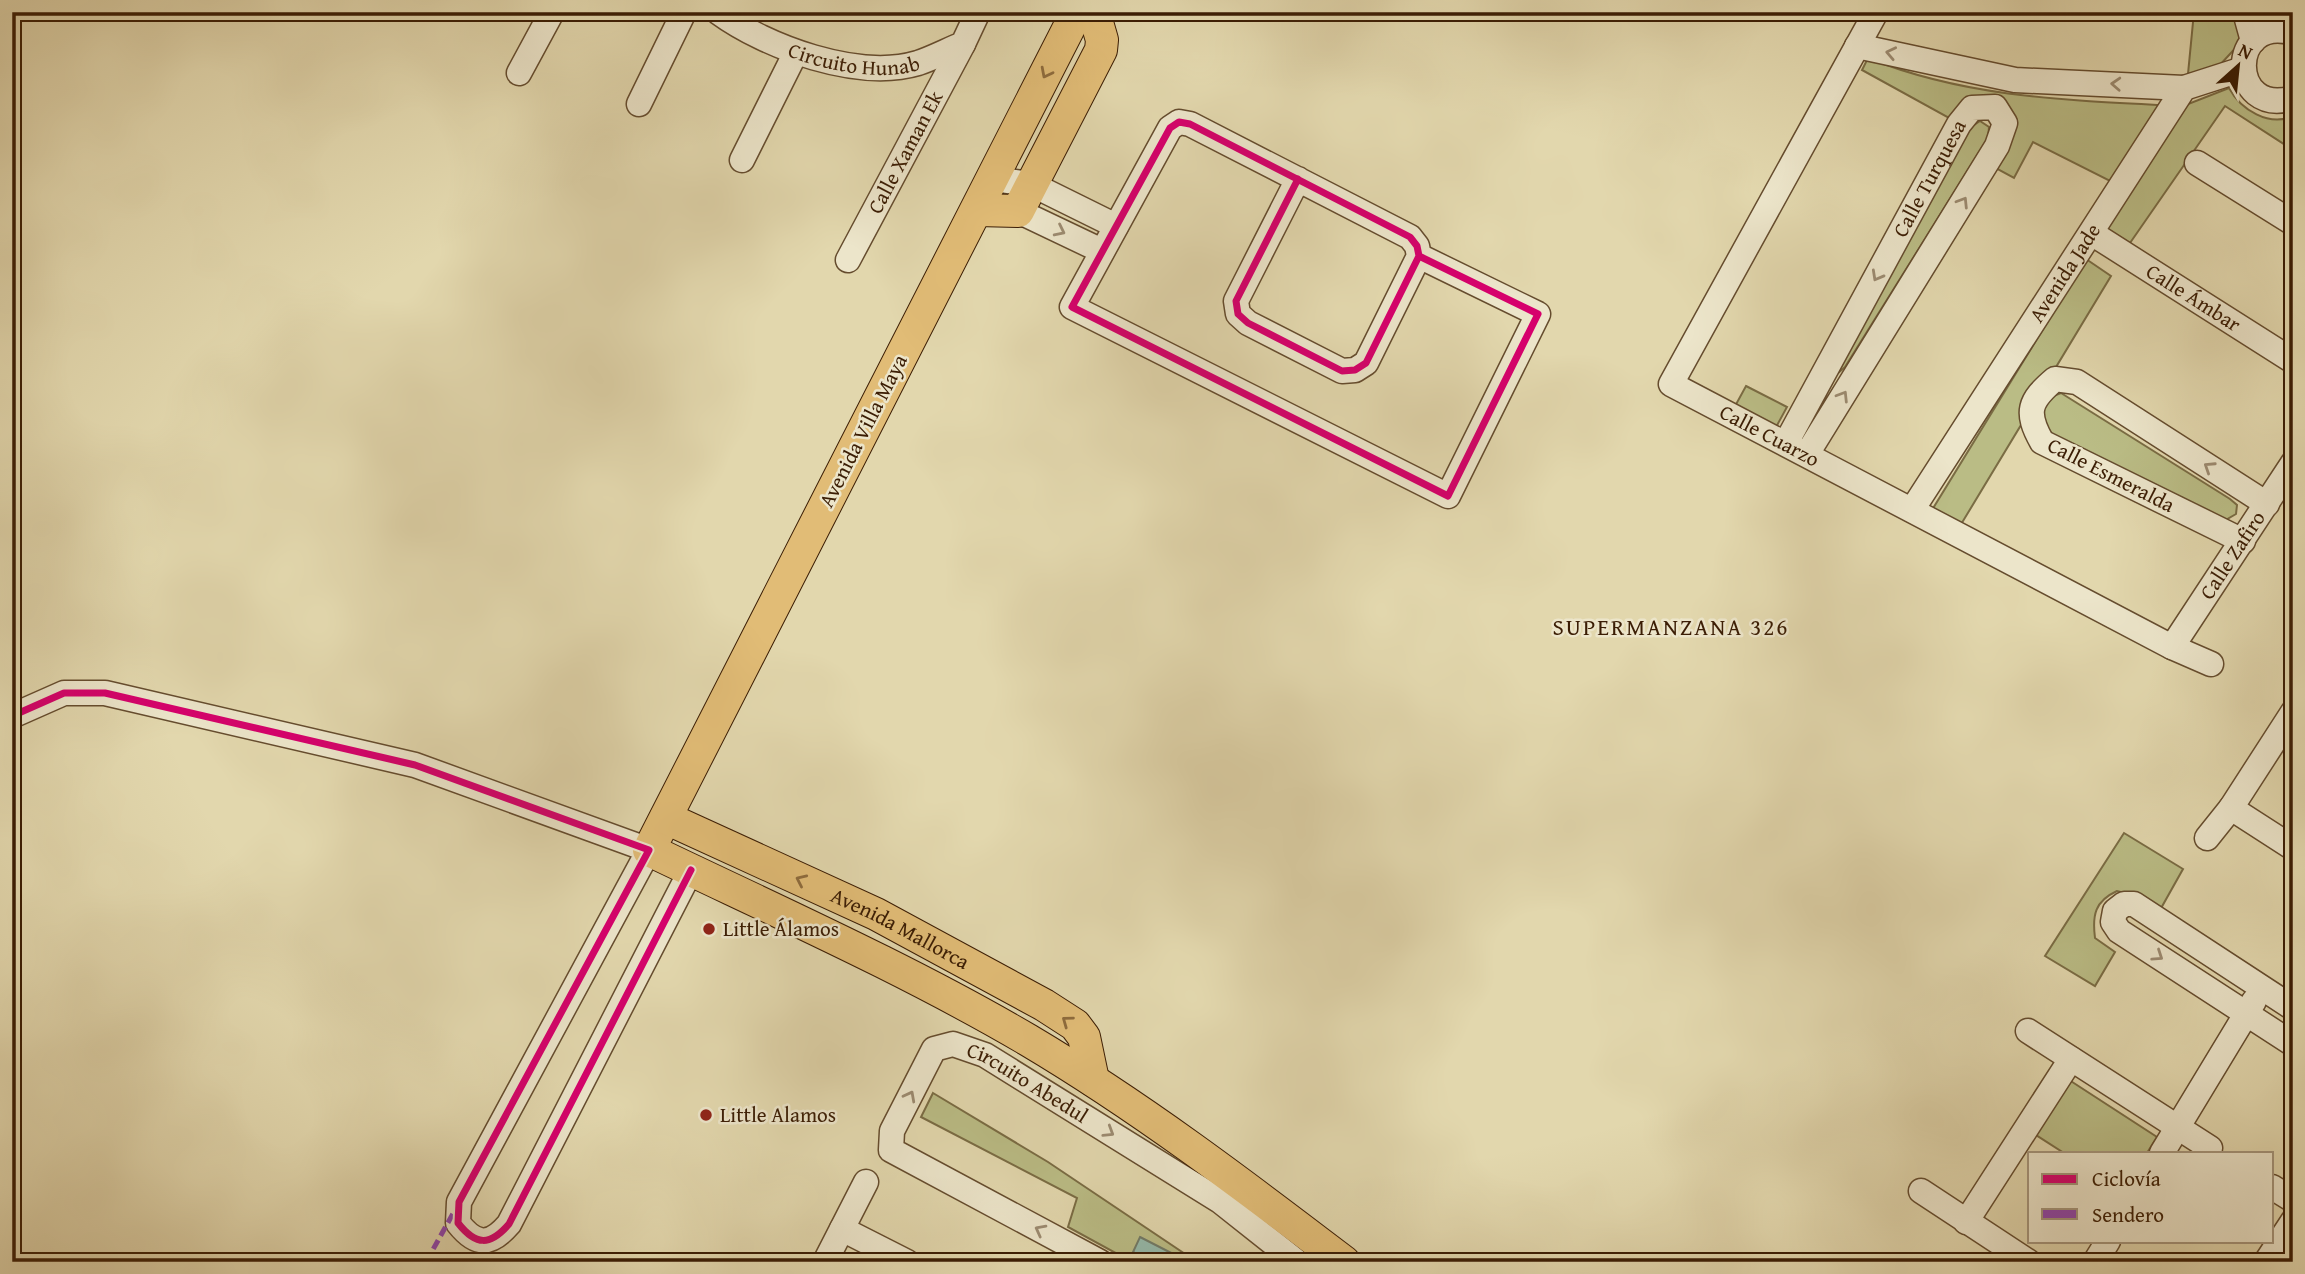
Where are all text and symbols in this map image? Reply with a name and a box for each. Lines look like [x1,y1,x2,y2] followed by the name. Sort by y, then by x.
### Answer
[2204,32,2274,102] north arrow
[784,34,923,83] street label: Circuito Hunab
[2234,35,2258,66] text: N
[1885,47,1897,62] one-way arrow
[1041,66,1055,78] one-way arrow
[2110,77,2121,92] one-way arrow
[859,85,951,219] street label: Calle Xaman Ek
[1885,114,1974,243] street label: Calle Turquesa
[1954,197,1967,210] one-way arrow
[2021,217,2108,328] street label: Avenida Jade
[1053,223,1065,237] one-way arrow
[2140,256,2248,339] street label: Calle Ámbar
[1872,268,1885,281] one-way arrow
[811,349,915,513] street label: Avenida Villa Maya
[1834,390,1847,403] one-way arrow
[1714,396,1825,474] street label: Calle Cuarzo
[2042,429,2180,520] street label: Calle Esmeralda
[2204,463,2217,475] one-way arrow
[2191,504,2273,605] street label: Calle Zafiro
[1553,610,1789,643] district label: SUPERMANZANA 326
[796,874,808,888] one-way arrow
[826,879,975,977] street label: Avenida Mallorca
[723,913,839,944] place label: Little Álamos
[701,921,717,937] marker: Little Álamos
[2150,948,2163,960] one-way arrow
[1062,1017,1075,1029] one-way arrow
[963,1034,1094,1130] street label: Circuito Abedul
[902,1091,915,1103] one-way arrow
[720,1099,836,1130] place label: Little Alamos
[698,1107,714,1123] marker: Little Alamos
[1101,1124,1114,1137] one-way arrow
[2028,1152,2274,1242] legend
[2092,1163,2161,1194] text: Ciclovía
[2092,1199,2164,1230] text: Sendero
[1034,1224,1047,1238] one-way arrow

